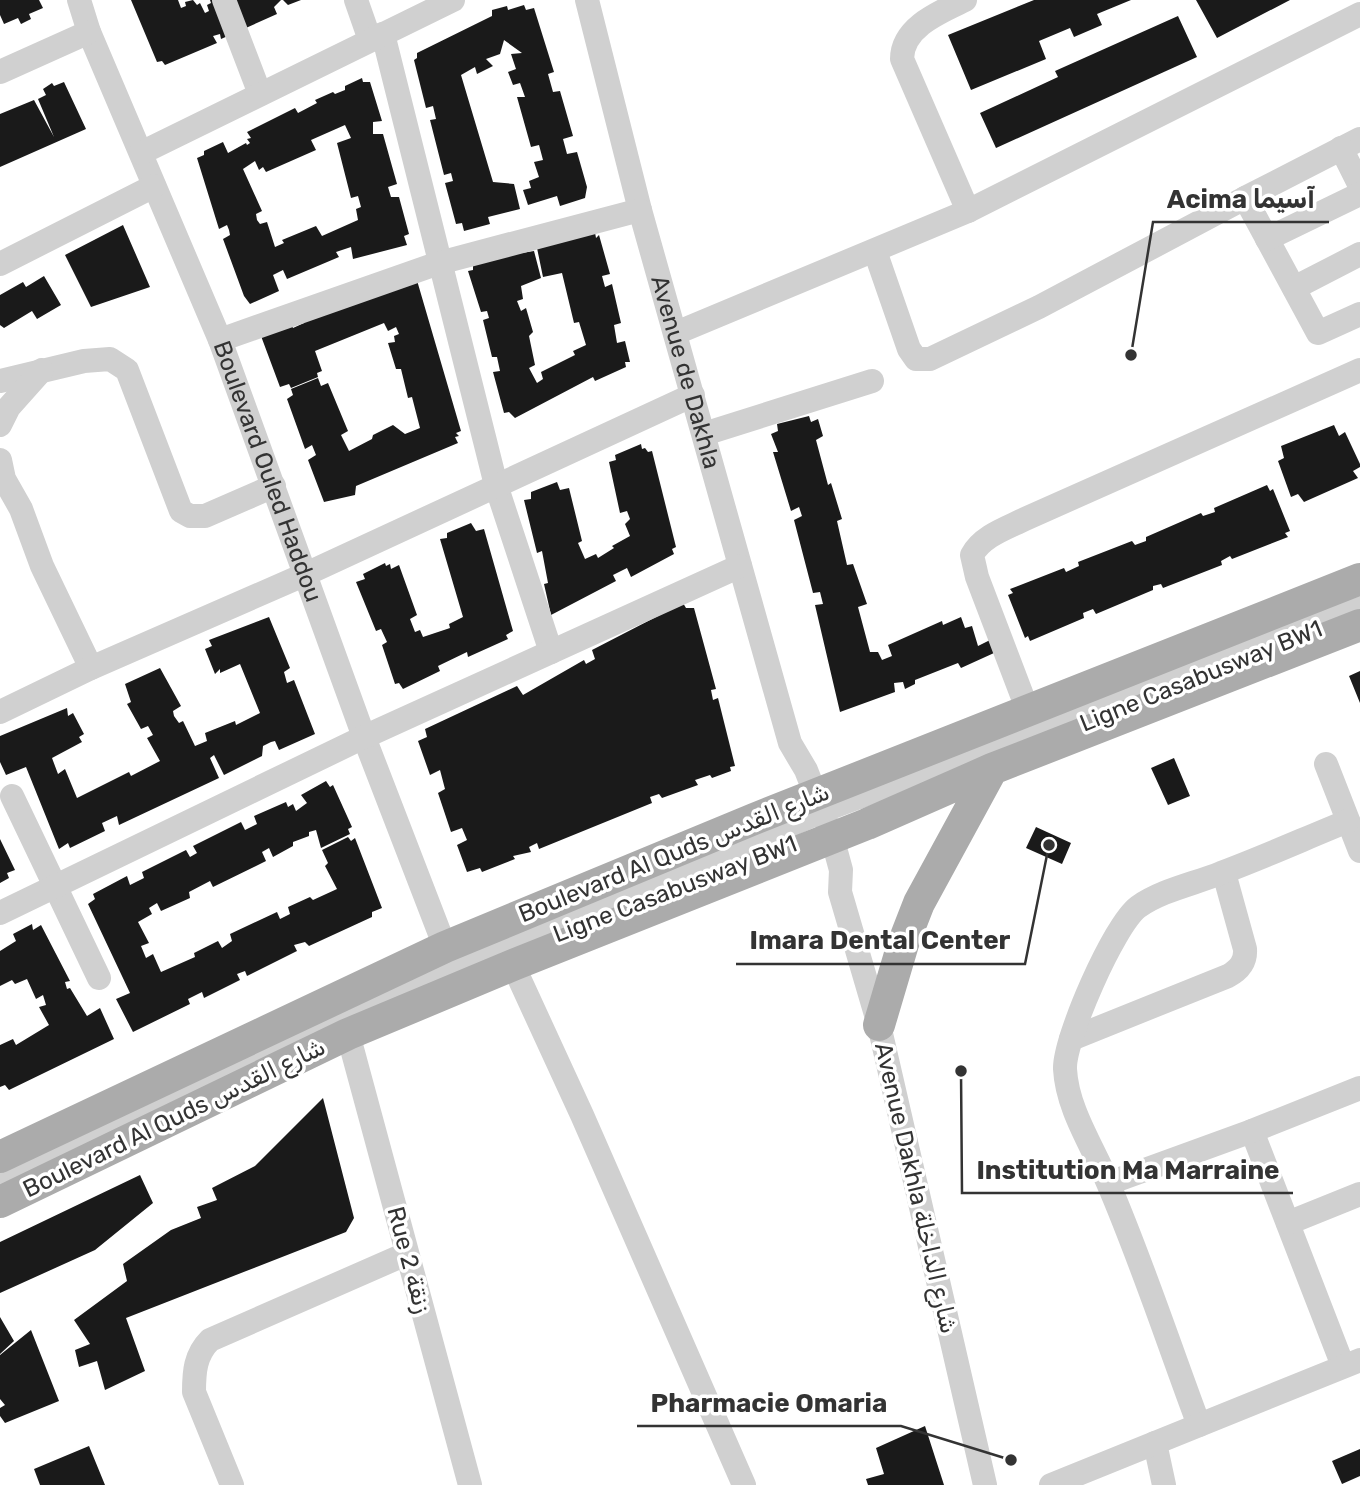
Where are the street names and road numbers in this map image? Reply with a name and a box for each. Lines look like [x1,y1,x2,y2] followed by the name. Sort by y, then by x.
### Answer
[645,272,726,472] street label: Avenue de Dakhla
[208,337,328,606] street label: Boulevard Ouled Haddou
[1076,615,1326,737] street label: Ligne Casabusway BW1
[514,778,834,930] street label: Boulevard Al Quds شارع القدس
[549,830,801,948] street label: Ligne Casabusway BW1
[18,1032,331,1205] street label: Boulevard Al Quds شارع القدس
[867,1040,963,1337] street label: Avenue Dakhla شارع الداخلة
[381,1204,437,1316] street label: Rue 2 زنقة

